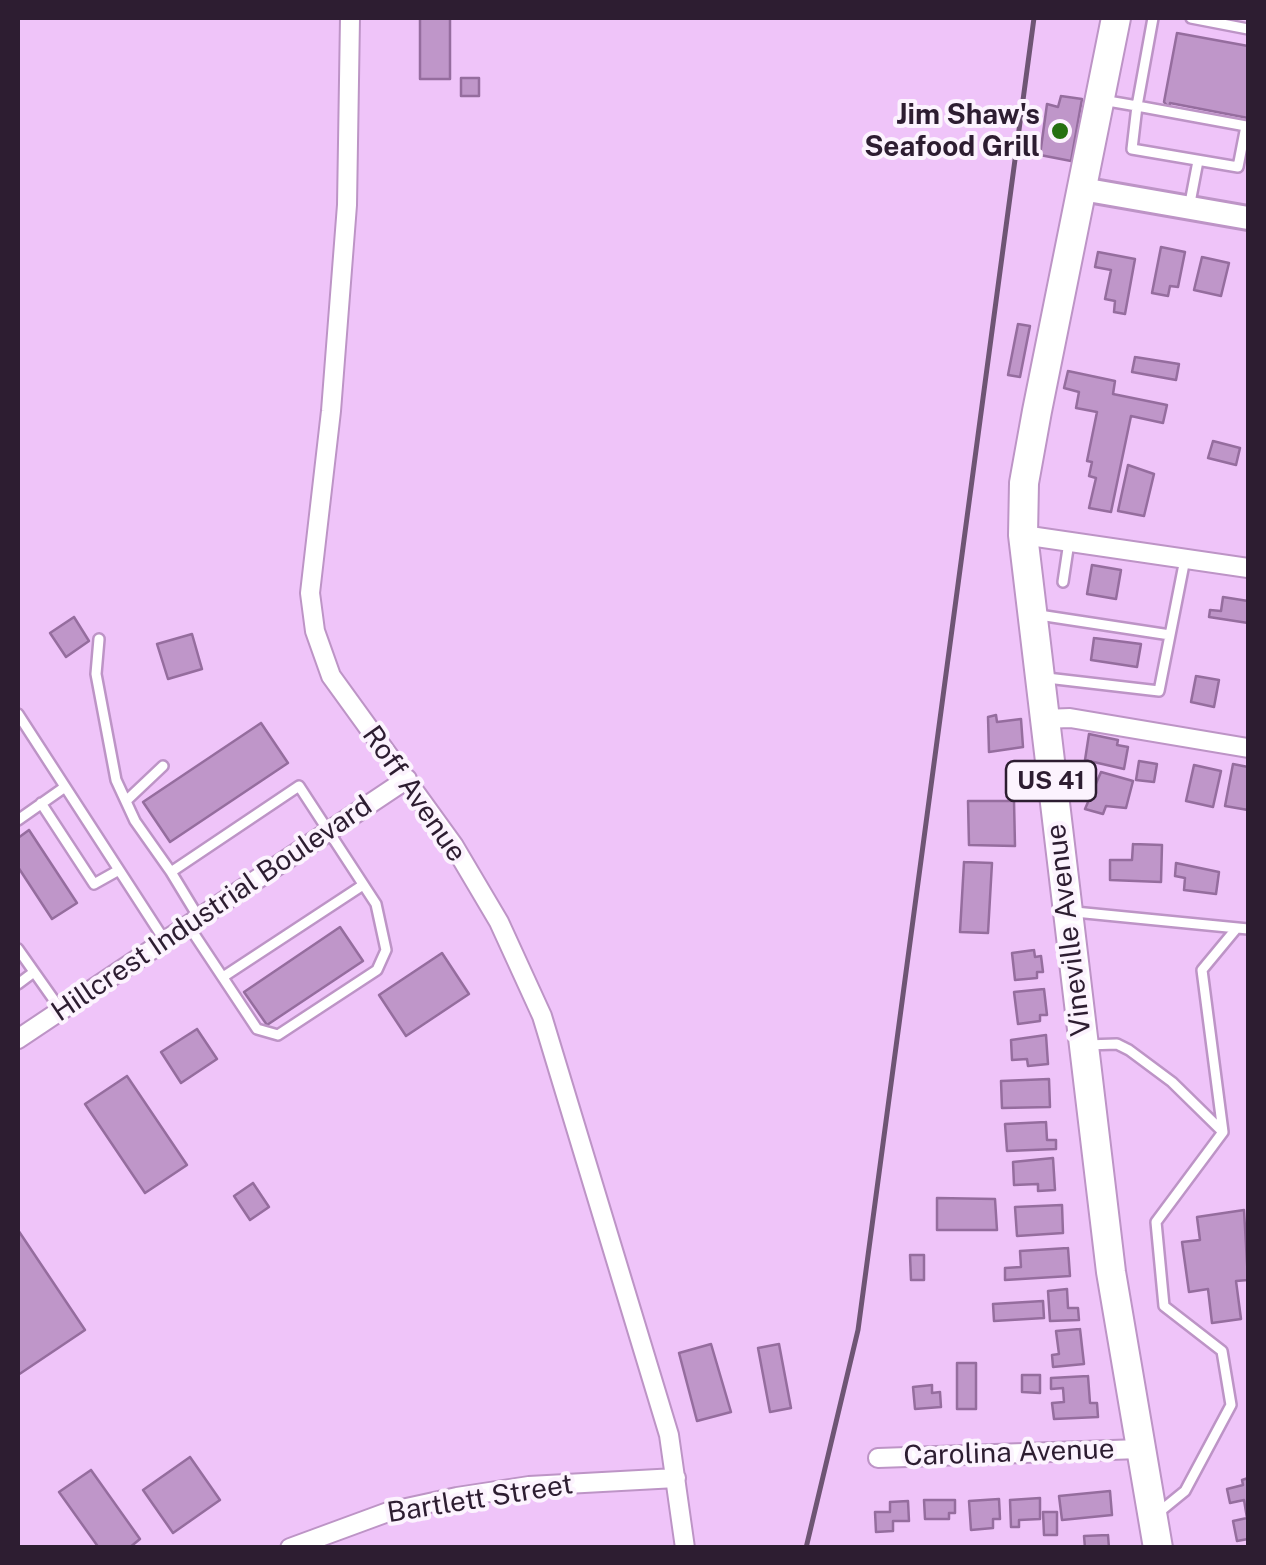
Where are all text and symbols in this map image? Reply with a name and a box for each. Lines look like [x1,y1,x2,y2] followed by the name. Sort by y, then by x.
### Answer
[864,98,1040,164] place label: Jim Shaw's Seafood Grill
[1049,120,1071,142] marker: Jim Shaw's Seafood Grill
[355,720,473,868] street label: Roff Avenue
[1006,761,1096,801] road number: US 41
[45,789,379,1029] street label: Hillcrest Industrial Boulevard
[1039,822,1099,1038] street label: Vineville Avenue
[903,1433,1115,1473] street label: Carolina Avenue
[385,1468,575,1530] street label: Bartlett Street

